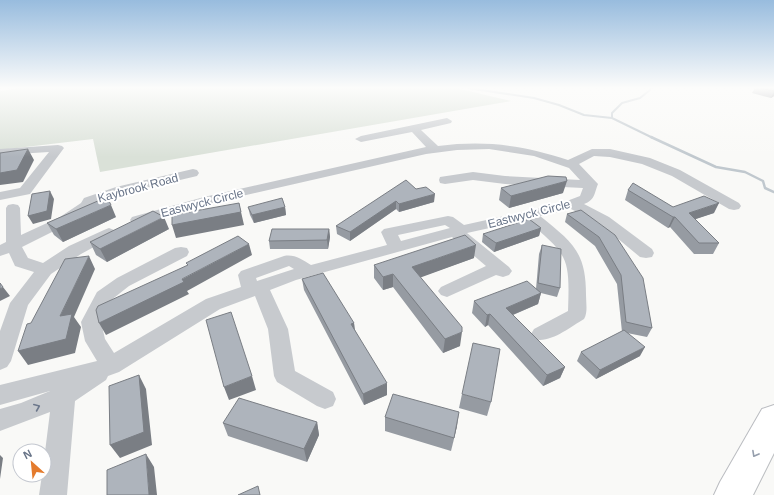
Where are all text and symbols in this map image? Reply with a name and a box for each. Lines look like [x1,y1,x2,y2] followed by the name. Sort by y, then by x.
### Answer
[96,171,180,205] street label: Kaybrook Road
[159,186,245,220] street label: Eastwyck Circle
[486,197,572,231] street label: Eastwyck Circle
[33,404,40,412] one-way arrow
[12,443,52,483] north arrow
[21,447,34,461] text: N
[753,450,760,458] one-way arrow

